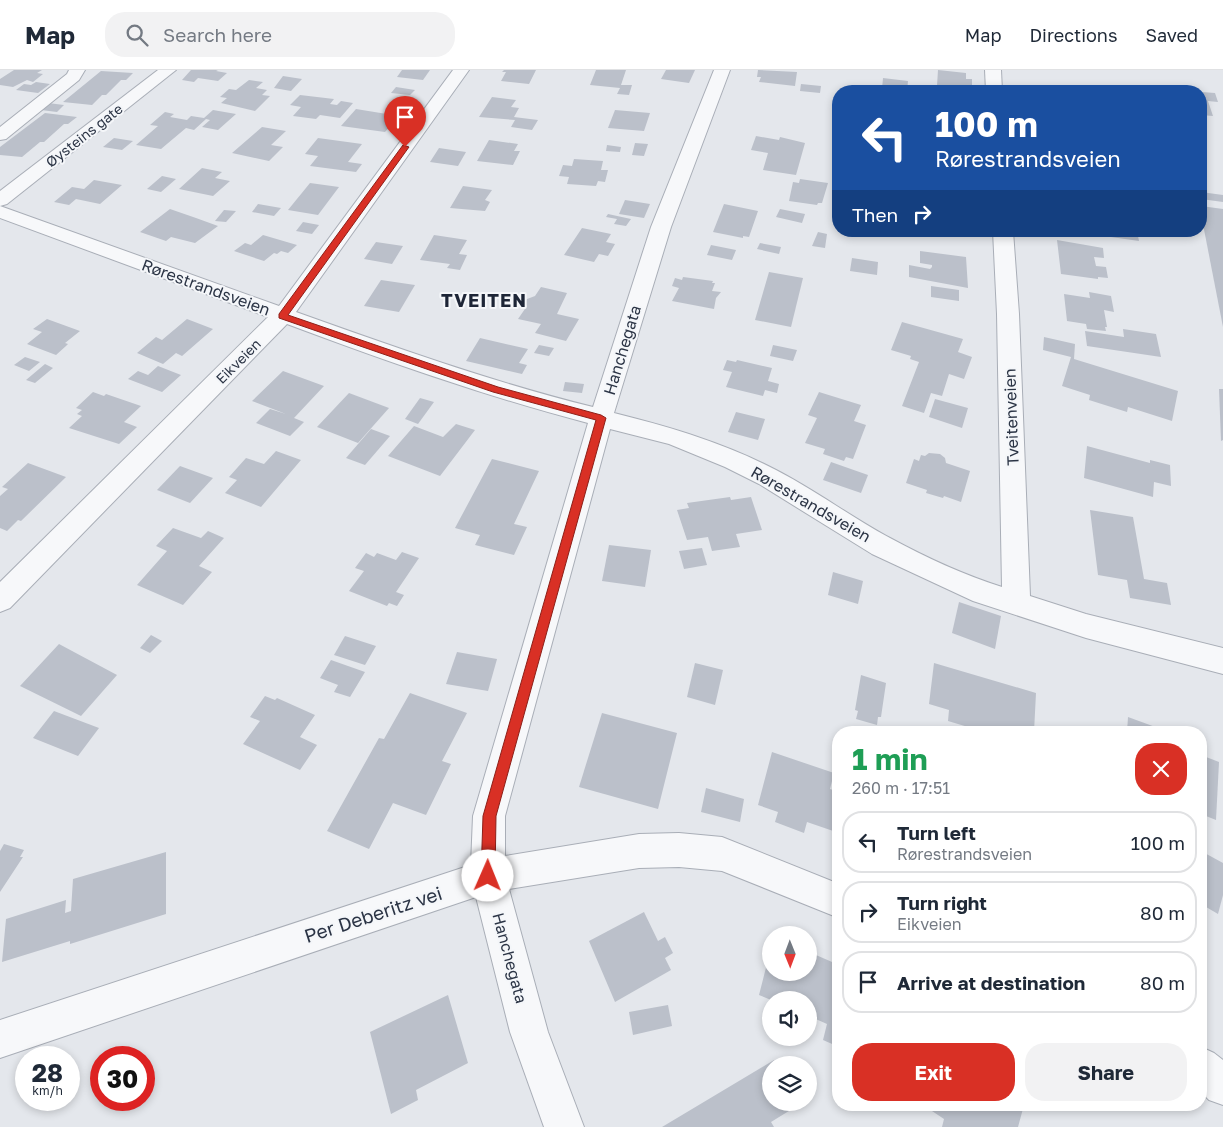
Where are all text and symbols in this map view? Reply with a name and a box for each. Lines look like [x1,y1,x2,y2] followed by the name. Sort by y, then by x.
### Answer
[105,12,455,57] search box
[25,20,75,49] text: Map
[123,21,151,49] icon: search
[163,23,272,46] text: Search here
[965,24,1001,46] text: Map
[1029,24,1117,46] text: Directions
[1145,24,1198,46] text: Saved
[384,96,426,147] pin
[42,100,126,170] street label: Øysteins gate
[391,103,419,131] icon: arrive
[935,103,1038,145] text: 100 m
[852,105,917,170] icon: left
[935,145,1121,172] text: Rørestrandsveien
[908,200,936,228] icon: right
[852,203,898,226] text: Then
[139,254,273,320] street label: Rørestrandsveien
[441,289,527,311] district label: TVEITEN
[599,303,645,397] street label: Hanchegata
[212,335,264,387] street label: Eikveien
[999,368,1023,466] street label: Tveitenveien
[747,462,875,546] street label: Rørestrandsveien
[852,741,928,777] text: 1 min
[1135,743,1187,795] button: close
[852,778,950,798] text: 260 m · 17:51
[897,821,976,844] text: Turn left
[854,828,882,856] icon: left
[1131,831,1185,854] text: 100 m
[897,844,1032,864] text: Rørestrandsveien
[461,849,513,901] position arrow
[301,881,445,947] street label: Per Deberitz vei
[897,891,987,914] text: Turn right
[854,898,882,926] icon: right
[1140,901,1185,924] text: 80 m
[488,910,532,1006] street label: Hanchegata
[897,914,962,934] text: Eikveien
[762,926,818,981] north arrow
[762,926,817,1111] map controls
[854,968,882,996] icon: arrive
[897,971,1085,994] text: Arrive at destination
[1140,971,1185,994] text: 80 m
[762,991,817,1046] button: sound
[852,1043,1015,1101] button: Exit
[1025,1043,1187,1101] button: Share
[90,1046,155,1111] speed limit sign: 30
[762,1056,817,1111] button: layers
[32,1057,63,1088] text: 28
[32,1083,63,1098] text: km/h

